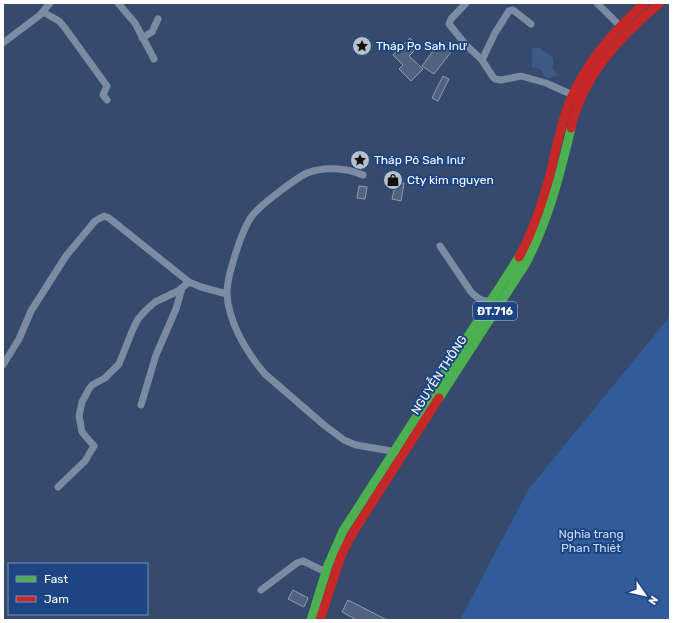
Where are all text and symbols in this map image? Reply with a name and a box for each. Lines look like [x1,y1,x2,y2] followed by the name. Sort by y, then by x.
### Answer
[351,35,373,57] place icon: Tháp Po Sah Inư
[376,39,467,53] place label: Tháp Po Sah Inư
[349,149,371,171] place icon: Tháp Pô Sah Inư
[374,153,465,167] place label: Tháp Pô Sah Inư
[382,169,404,191] shop icon: Cty kim nguyen
[407,173,494,187] place label: Cty kim nguyen
[473,302,517,320] road number: ĐT.716
[407,332,470,417] street label: NGUYỄN THÔNG
[558,527,624,555] park label: Nghĩa trang Phan Thiết
[8,563,148,615] legend
[44,572,68,586] text: Fast
[625,575,665,615] north arrow
[44,592,69,606] text: Jam
[645,593,660,607] text: N

